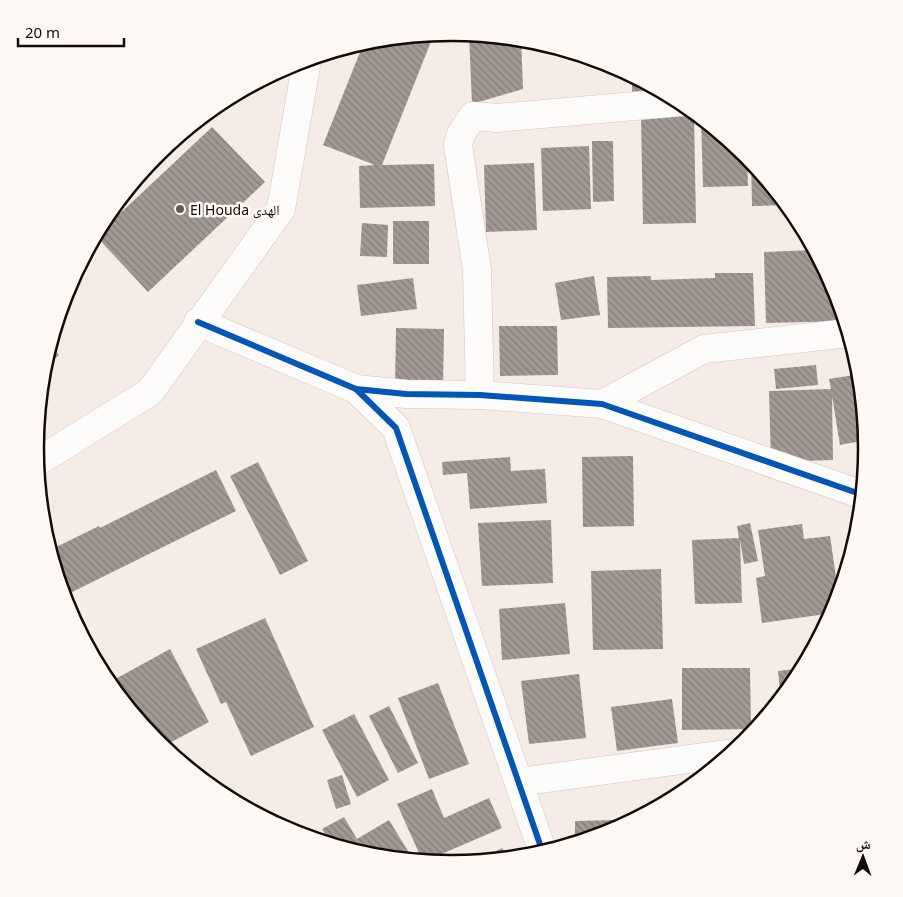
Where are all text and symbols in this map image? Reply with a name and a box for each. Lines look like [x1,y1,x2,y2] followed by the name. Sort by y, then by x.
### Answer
[18,15,124,47] scale bar
[25,22,60,42] text: 20 m
[190,200,280,219] place label: El Houda الهدى
[174,203,186,215] marker: El Houda الهدى
[838,832,888,882] north arrow
[856,834,871,853] text: ش

